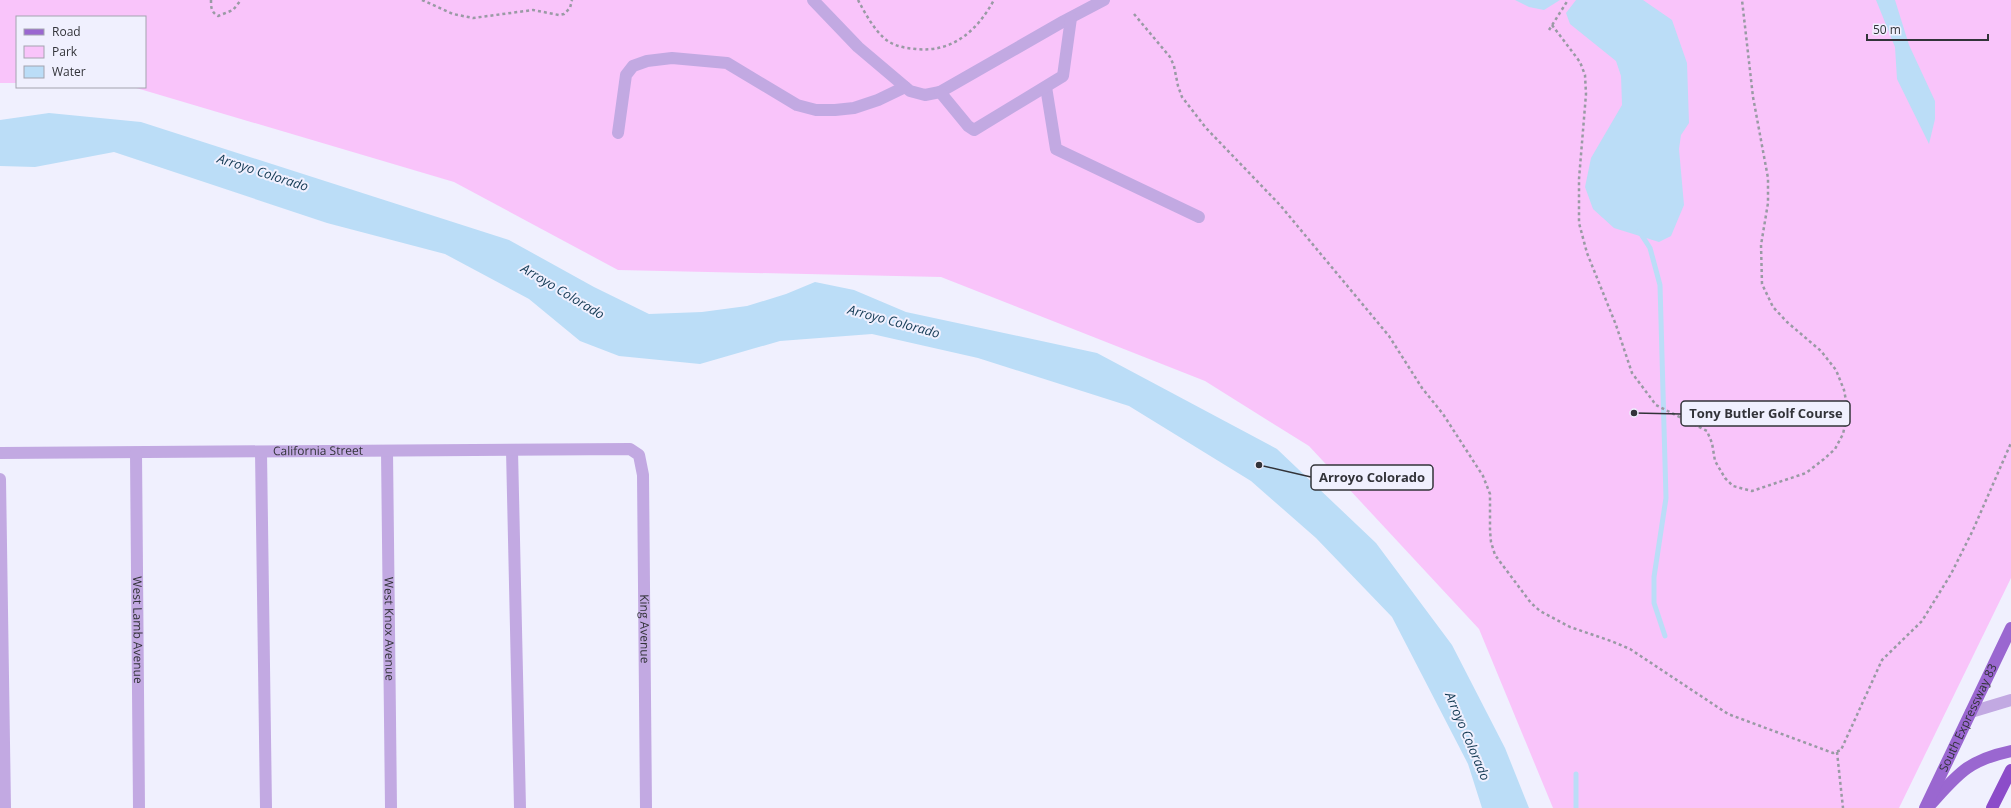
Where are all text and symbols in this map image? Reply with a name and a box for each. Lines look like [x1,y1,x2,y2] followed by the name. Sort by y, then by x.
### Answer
[16,16,146,88] legend
[1867,16,1988,42] scale bar
[1873,21,1901,38] text: 50 m
[52,23,81,40] text: Road
[52,43,78,60] text: Park
[52,63,86,80] text: Water
[214,149,311,195] water label: Arroyo Colorado
[517,258,608,323] water label: Arroyo Colorado
[845,300,942,342] water label: Arroyo Colorado
[1681,401,1850,426] callout: Tony Butler Golf Course
[1689,404,1843,422] text: Tony Butler Golf Course
[273,442,363,459] street label: California Street
[1311,465,1433,490] callout: Arroyo Colorado
[1319,468,1425,486] text: Arroyo Colorado
[129,576,147,684] street label: West Lamb Avenue
[380,577,399,681] street label: West Knox Avenue
[636,594,654,664] street label: King Avenue
[1935,660,2001,775] street label: South Expressway 83
[1441,688,1495,783] water label: Arroyo Colorado

